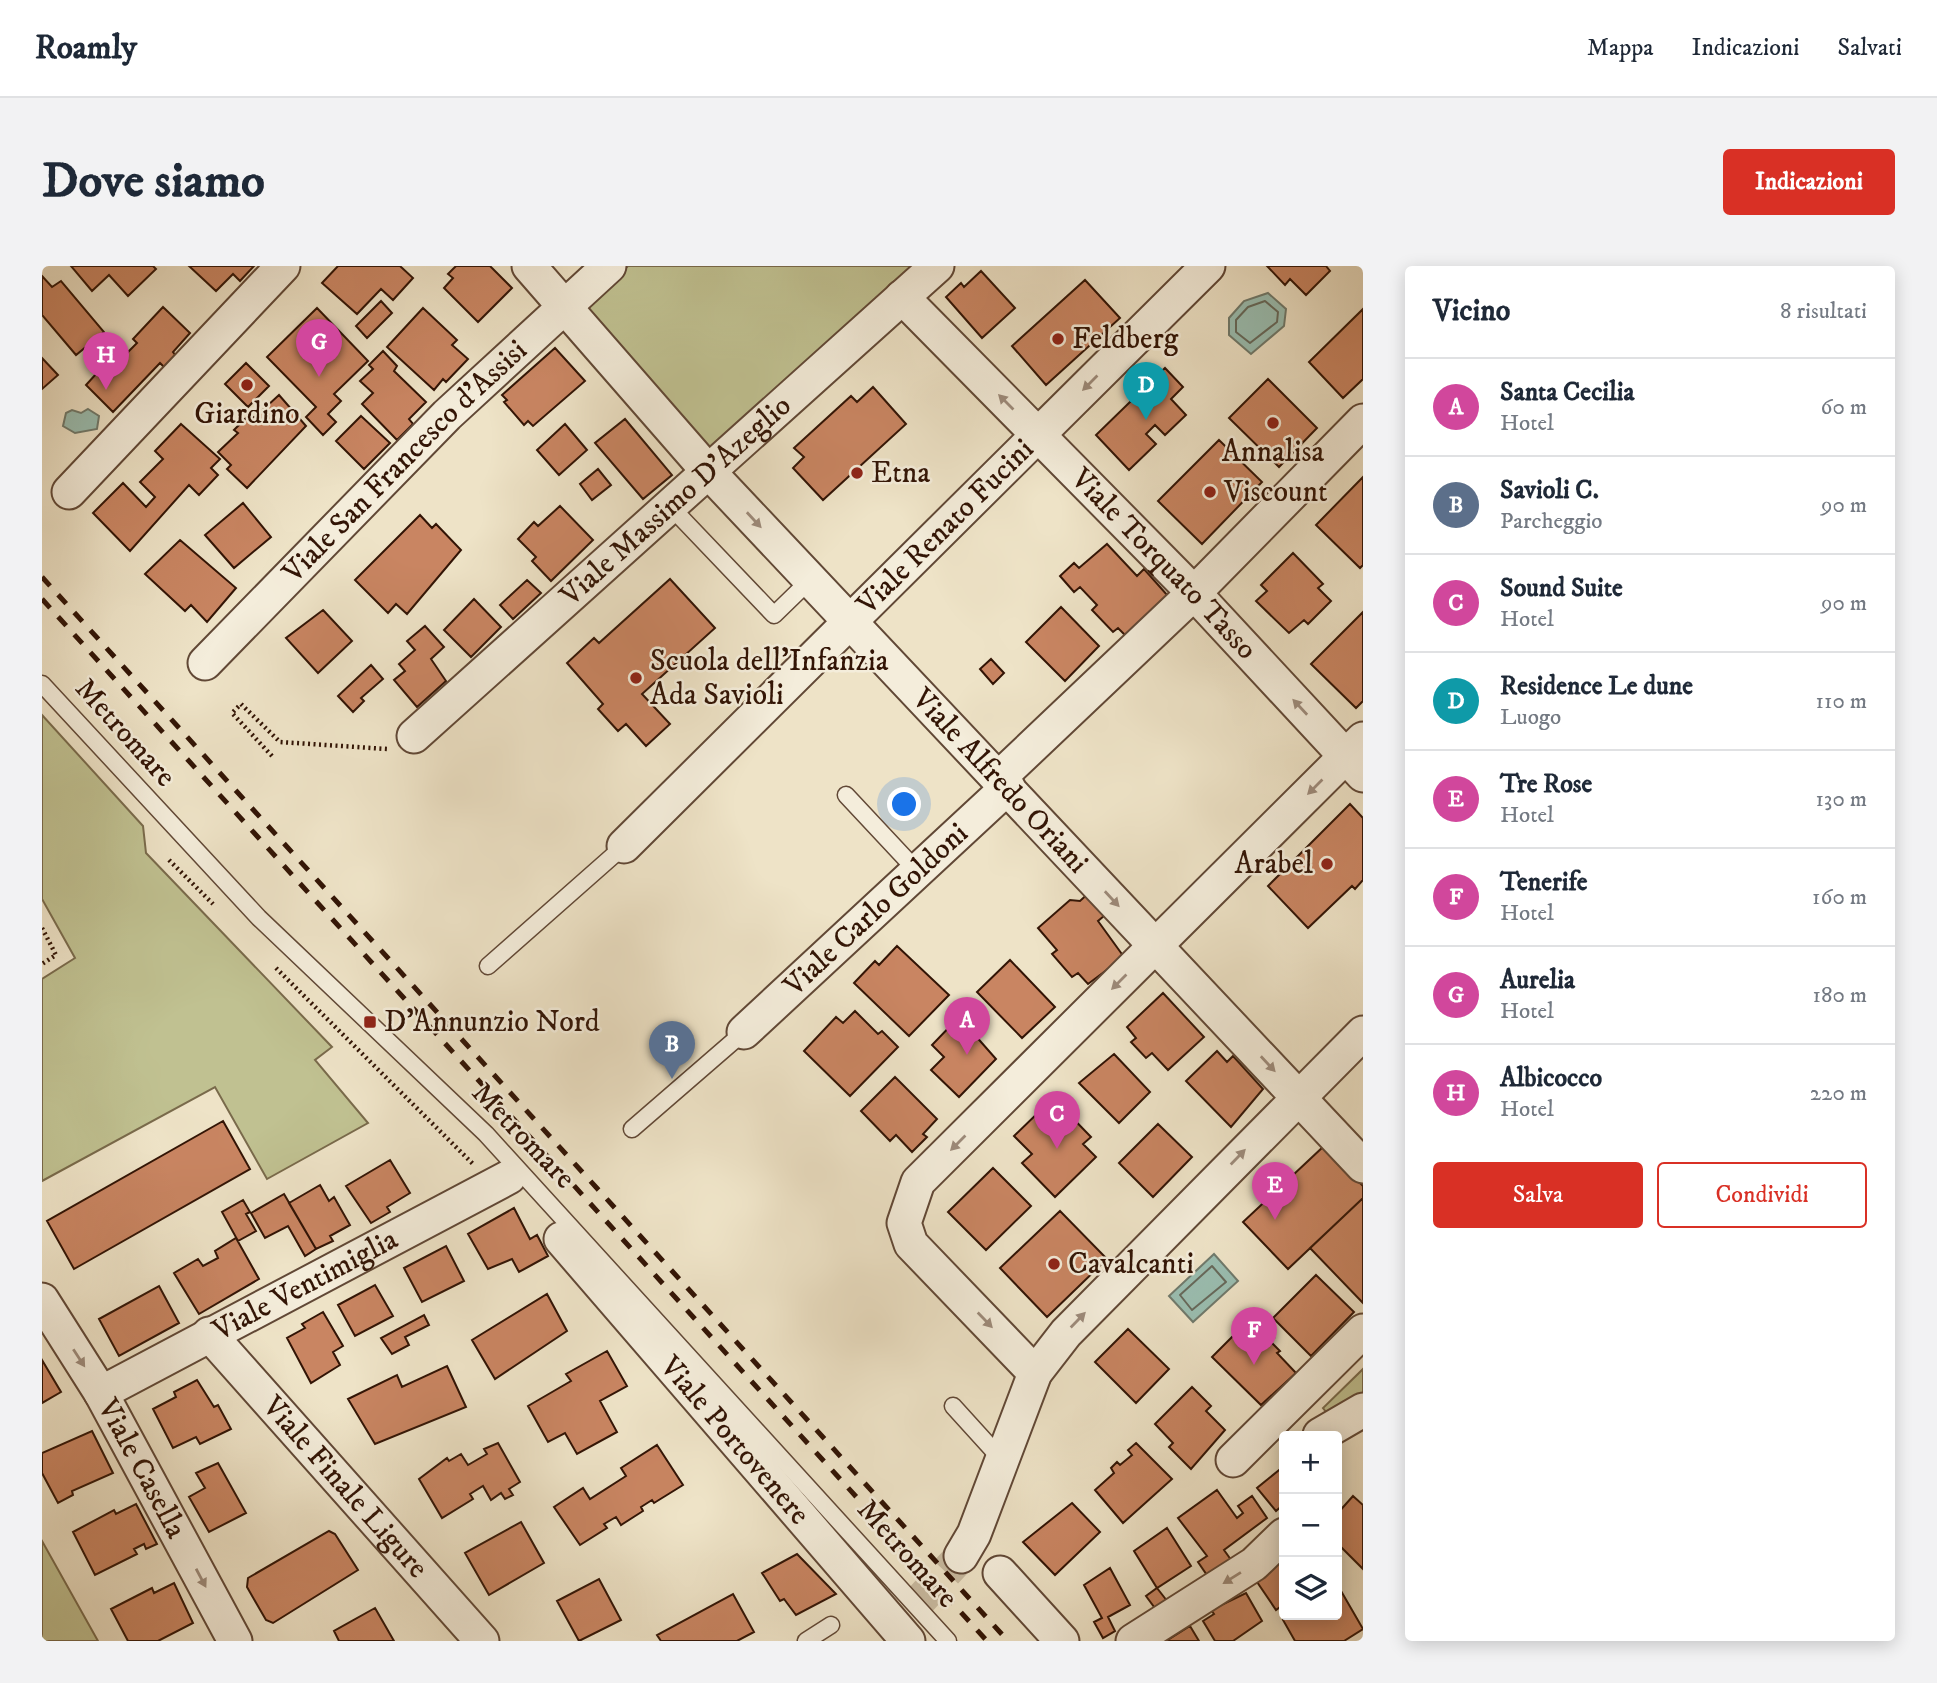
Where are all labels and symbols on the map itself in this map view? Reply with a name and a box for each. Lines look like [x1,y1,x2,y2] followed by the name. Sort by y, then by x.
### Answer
[296,319,342,377] pin: G
[1072,321,1179,358] place label: Feldberg
[1050,331,1066,347] marker: Feldberg
[83,332,129,390] pin: H
[274,332,535,591] street label: Viale San Francesco d'Assisi
[1123,362,1169,420] pin: D
[1083,374,1099,391] one-way arrow
[239,377,255,393] marker: Giardino
[552,387,799,615] street label: Viale Massimo D'Azeglio
[998,394,1014,410] one-way arrow
[194,396,300,433] place label: Giardino
[1265,415,1281,431] marker: Annalisa
[848,431,1042,623] street label: Viale Renato Fucini
[1222,434,1325,471] place label: Annalisa
[871,455,931,492] place label: Etna
[1062,460,1265,667] street label: Viale Torquato Tasso
[849,465,865,481] marker: Etna
[1223,474,1328,511] place label: Viscount
[1202,484,1218,500] marker: Viscount
[745,511,761,528] one-way arrow
[650,643,889,714] place label: Scuola dell'Infanzia Ada Savioli
[628,670,644,686] marker: Scuola dell'Infanzia Ada Savioli
[67,671,183,795] street label: Metromare
[903,680,1096,881] street label: Viale Alfredo Oriani
[1292,699,1308,716] one-way arrow
[1307,778,1323,795] one-way arrow
[887,787,921,821] your location
[775,815,976,1005] street label: Viale Carlo Goldoni
[1235,846,1313,883] place label: Arabel
[1319,856,1335,872] marker: Arabel
[1104,890,1120,907] one-way arrow
[1111,974,1128,990] one-way arrow
[944,997,990,1055] pin: A
[384,1004,600,1041] place label: D'Annunzio Nord
[362,1014,378,1030] marker: D'Annunzio Nord
[649,1021,695,1079] pin: B
[1260,1055,1276,1072] one-way arrow
[463,1075,583,1197] street label: Metromare
[1034,1091,1080,1149] pin: C
[949,1134,966,1151] one-way arrow
[1229,1149,1246,1166] one-way arrow
[1252,1162,1298,1220] pin: E
[205,1221,404,1349] street label: Viale Ventimiglia
[1068,1246,1194,1283] place label: Cavalcanti
[1046,1256,1062,1272] marker: Cavalcanti
[1231,1307,1277,1365] pin: F
[976,1312,993,1329] one-way arrow
[1070,1312,1086,1329] one-way arrow
[72,1348,85,1368] one-way arrow
[651,1348,818,1532] street label: Viale Portovenere
[254,1388,436,1586] street label: Viale Finale Ligure
[89,1392,195,1545] street label: Viale Casella
[849,1492,965,1616] street label: Metromare
[195,1568,207,1588] one-way arrow
[1222,1572,1241,1585] one-way arrow

